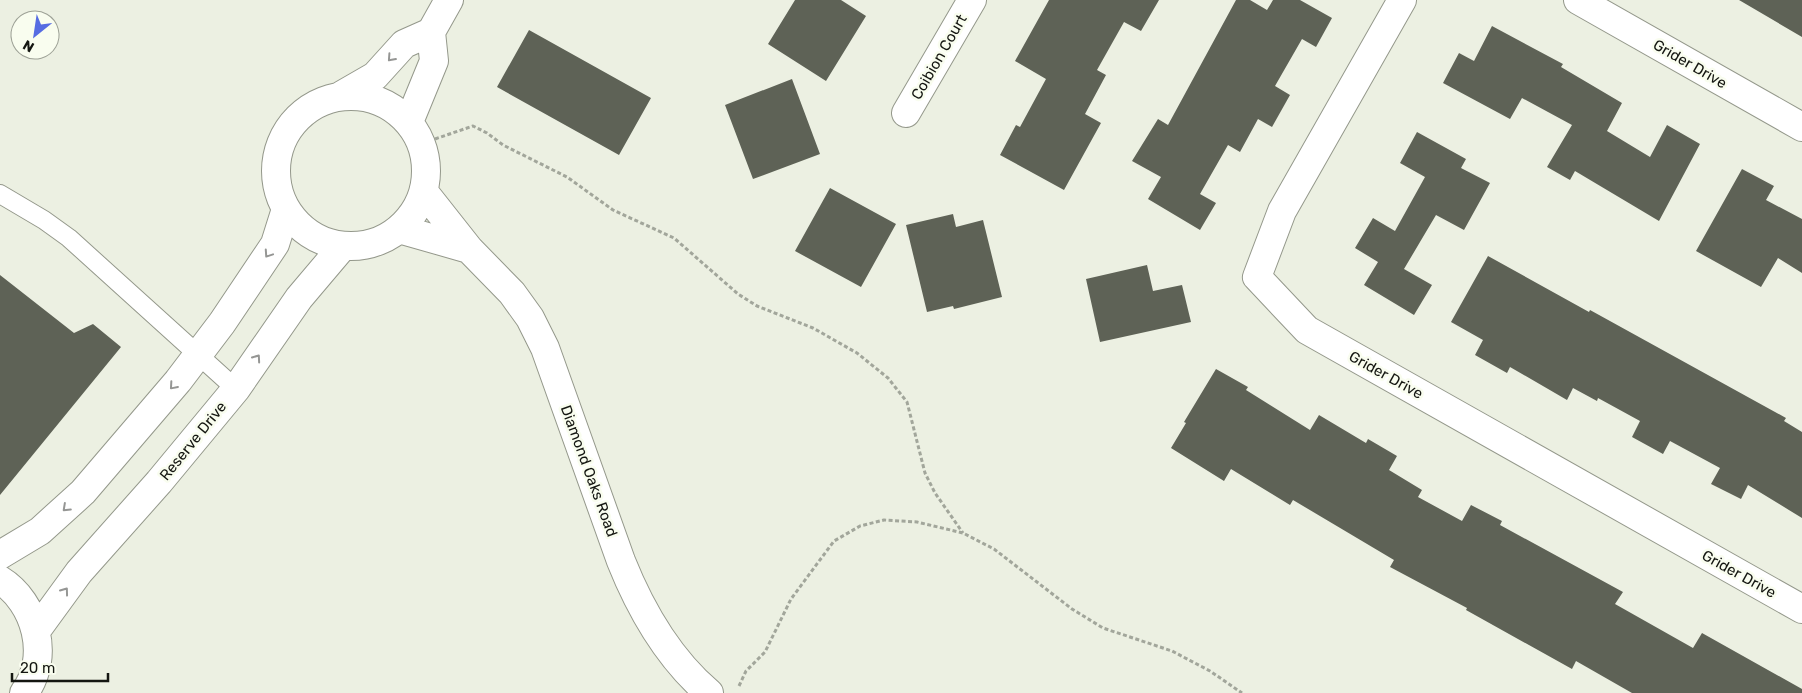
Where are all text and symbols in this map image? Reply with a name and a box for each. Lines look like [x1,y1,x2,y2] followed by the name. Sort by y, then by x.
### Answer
[10,10,60,60] north arrow
[907,11,971,103] street label: Coibion Court
[20,36,37,56] text: N
[1650,36,1730,92] street label: Grider Drive
[388,53,397,62] one-way arrow
[265,249,274,258] one-way arrow
[1346,347,1426,403] street label: Grider Drive
[251,354,260,364] one-way arrow
[170,381,179,390] one-way arrow
[156,398,230,484] street label: Reserve Drive
[557,403,621,539] street label: Diamond Oaks Road
[62,502,71,511] one-way arrow
[1699,546,1779,602] street label: Grider Drive
[59,587,68,597] one-way arrow
[12,650,109,682] scale bar
[20,659,55,677] text: 20 m

